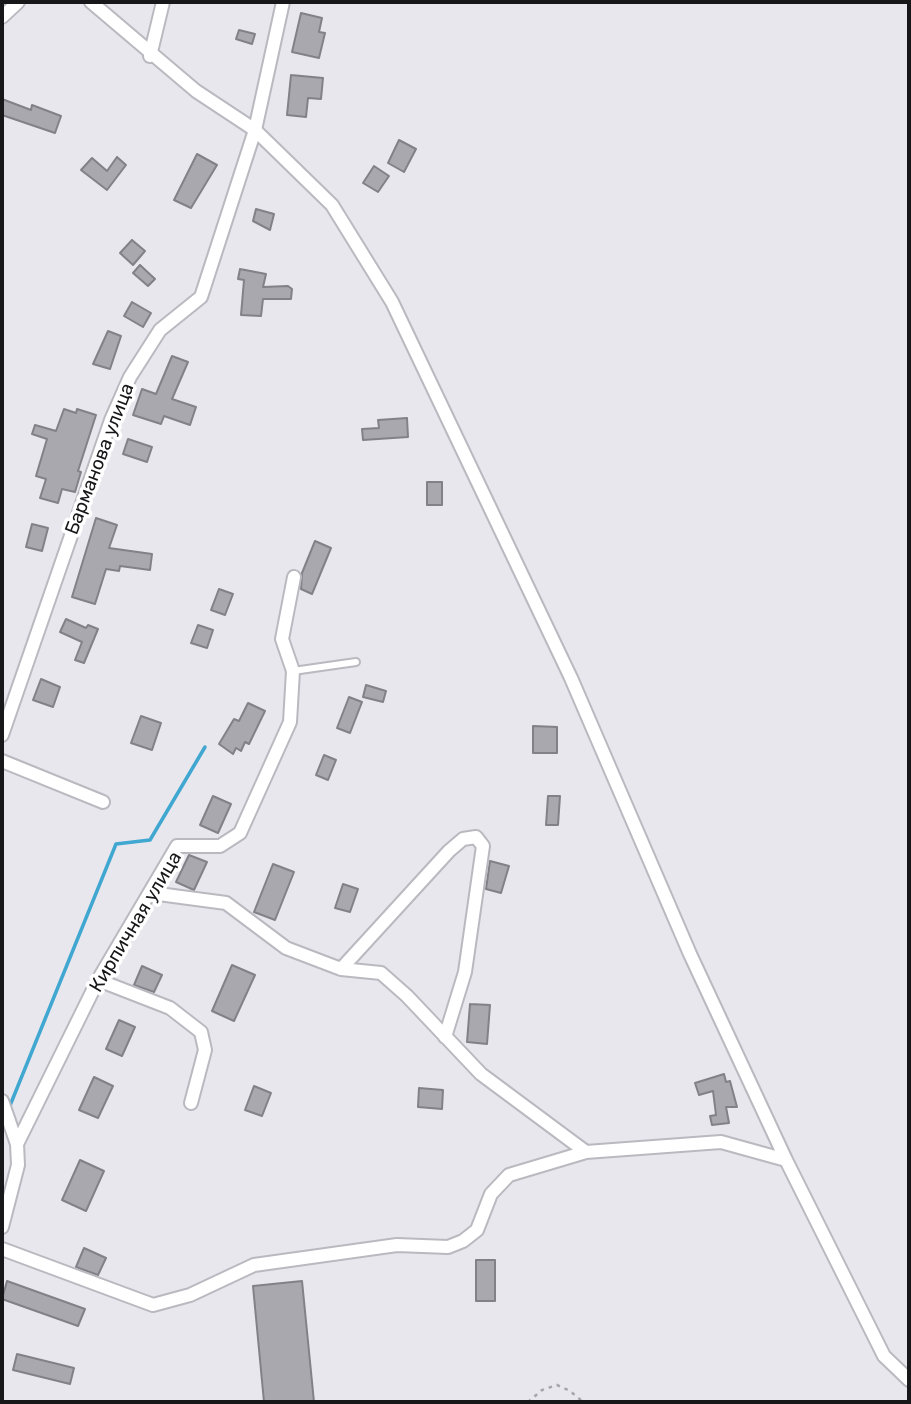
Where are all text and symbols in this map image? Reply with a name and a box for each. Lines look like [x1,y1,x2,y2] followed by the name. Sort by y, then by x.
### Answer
[61,380,139,538] street label: Барманова улица
[85,848,187,996] street label: Кирпичная улица

